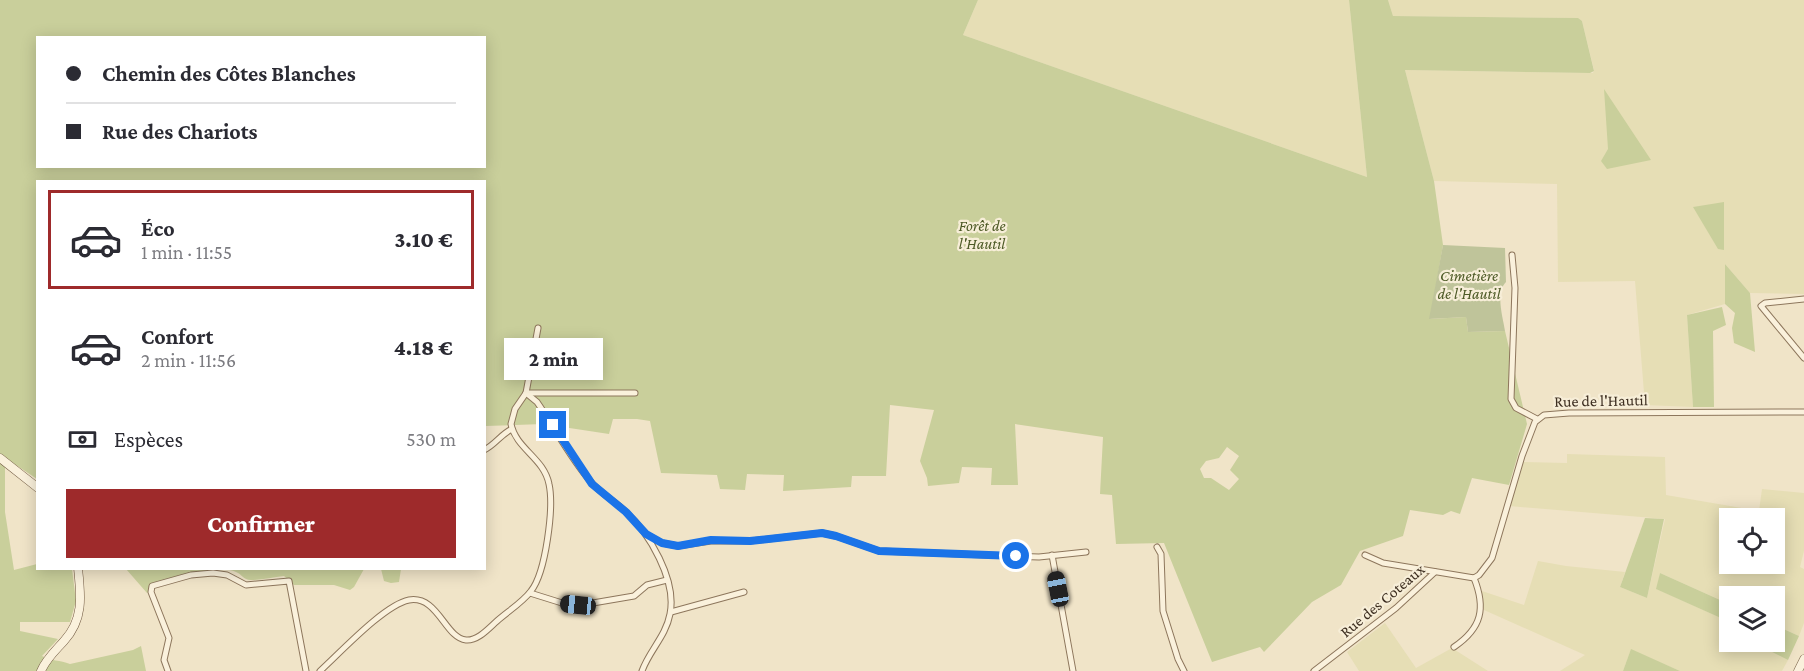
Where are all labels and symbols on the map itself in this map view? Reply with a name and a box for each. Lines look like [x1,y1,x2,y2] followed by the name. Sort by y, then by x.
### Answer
[958,217,1006,252] park label: Forêt de l'Hautil
[1437,267,1502,302] park label: Cimetière de l'Hautil
[504,338,602,380] callout: 2 min
[1554,391,1648,410] street label: Rue de l'Hautil
[539,411,566,438] route end
[1002,542,1029,569] route start
[1337,560,1428,641] street label: Rue des Coteaux
[1046,570,1070,608] car
[559,594,597,616] car

